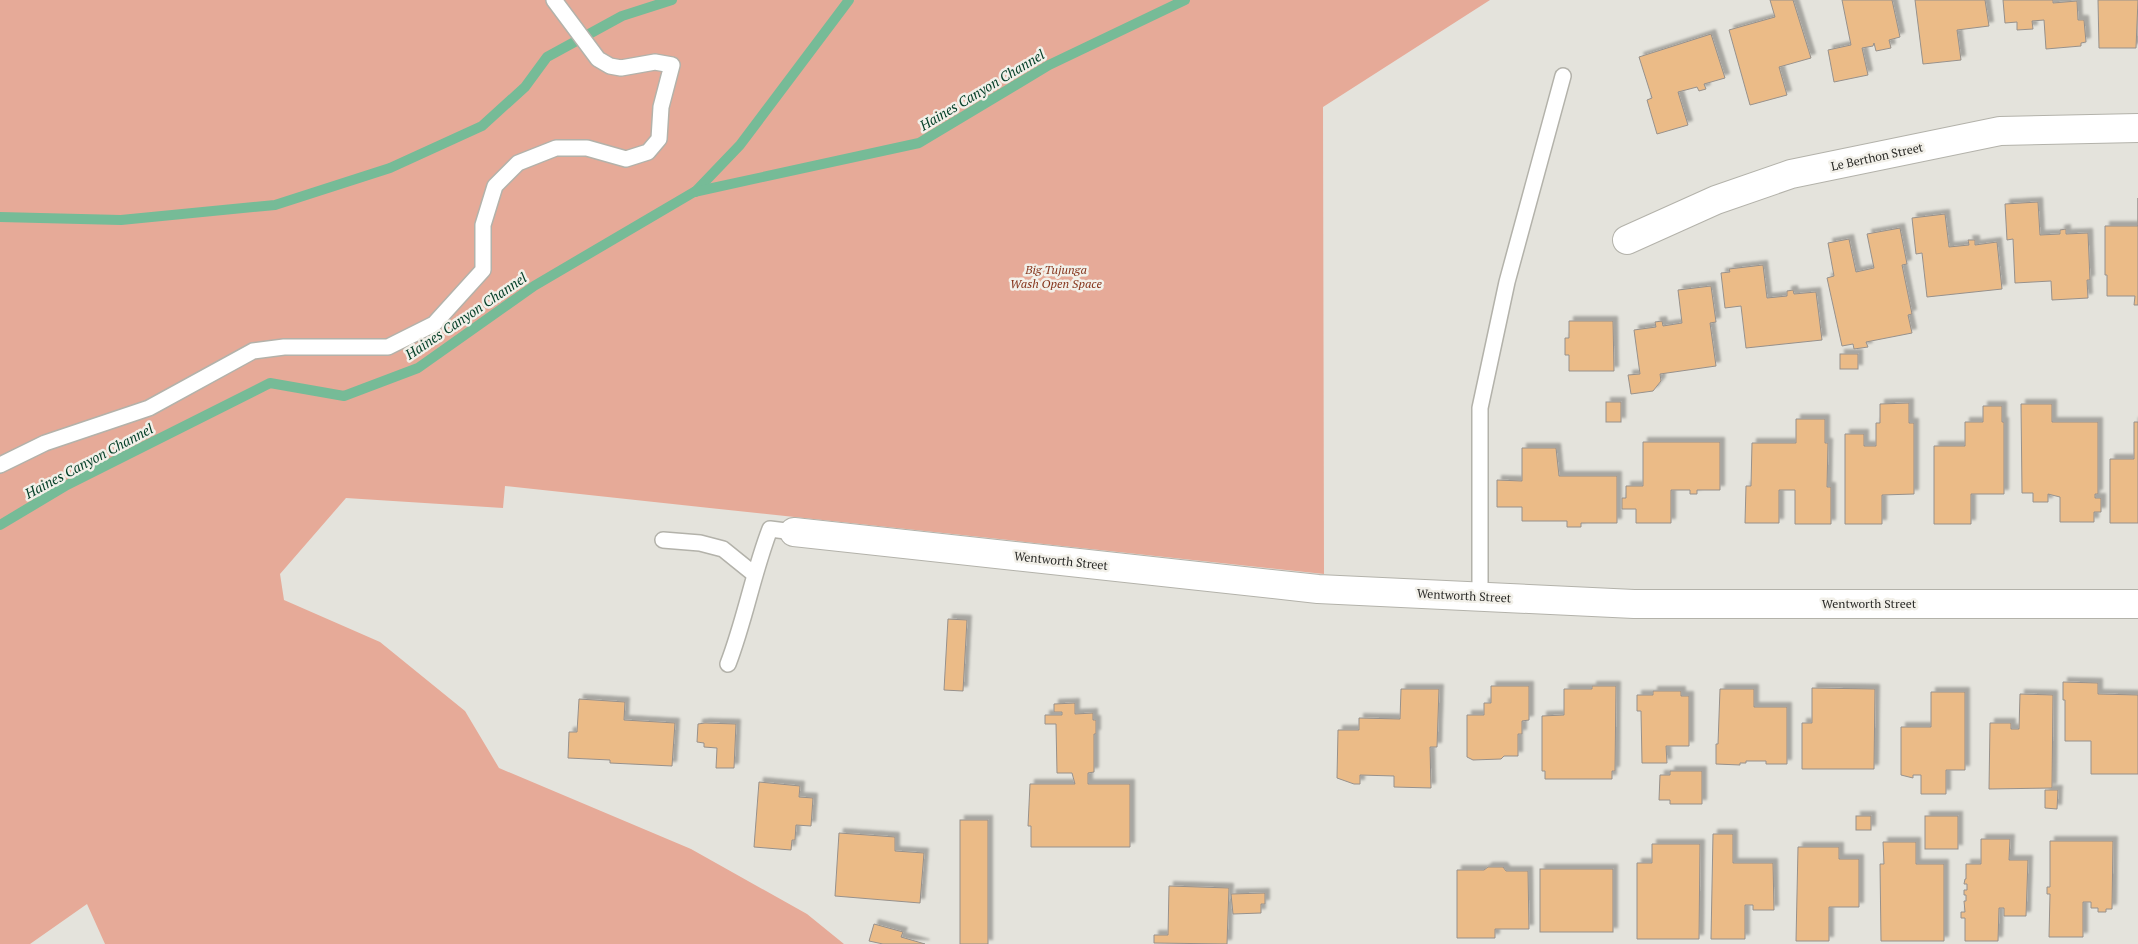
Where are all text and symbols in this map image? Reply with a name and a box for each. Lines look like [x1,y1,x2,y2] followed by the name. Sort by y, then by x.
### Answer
[915,45,1048,135] water label: Haines Canyon Channel
[1829,139,1925,174] street label: Le Berthon Street
[1010,262,1102,291] park label: Big Tujunga Wash Open Space
[400,268,530,364] water label: Haines Canyon Channel
[20,419,156,503] water label: Haines Canyon Channel
[1013,548,1109,573] street label: Wentworth Street
[1417,586,1512,605] street label: Wentworth Street
[1822,596,1917,611] street label: Wentworth Street

